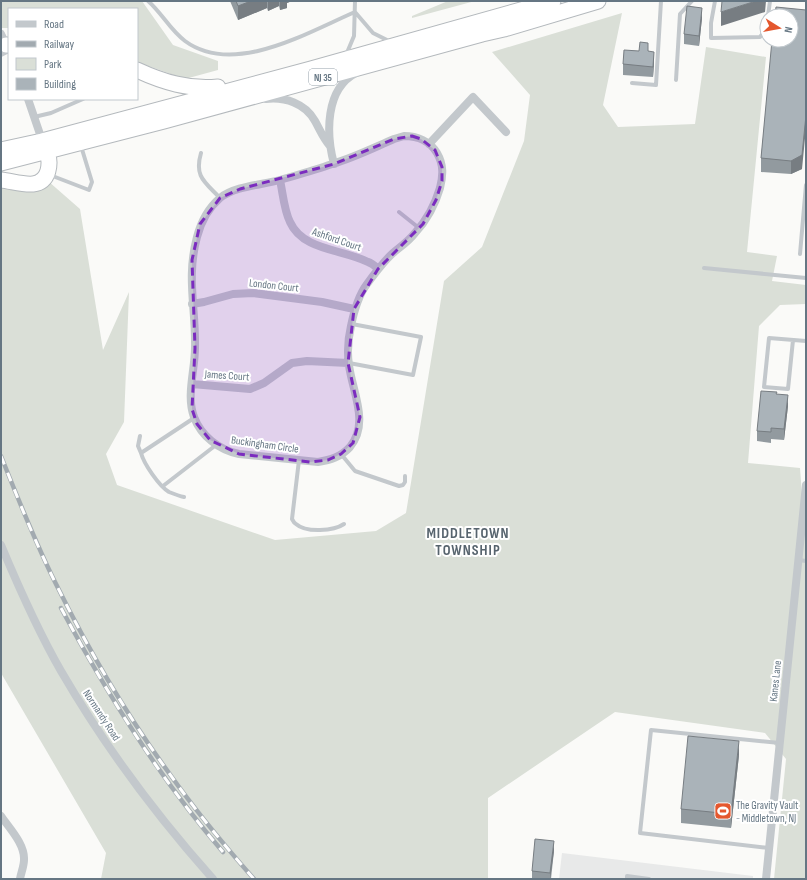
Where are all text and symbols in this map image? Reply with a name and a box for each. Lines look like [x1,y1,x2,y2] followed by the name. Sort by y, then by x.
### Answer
[8,8,138,100] legend
[759,8,799,48] north arrow
[44,17,64,32] text: Road
[781,26,795,34] text: N
[44,37,75,52] text: Railway
[44,57,62,72] text: Park
[309,69,337,85] road number: NJ 35
[44,77,76,92] text: Building
[310,225,364,254] street label: Ashford Court
[248,276,300,295] street label: London Court
[203,367,250,384] street label: James Court
[230,433,300,456] street label: Buckingham Circle
[426,524,510,560] district label: MIDDLETOWN TOWNSHIP
[767,660,784,702] street label: Kanes Lane
[80,687,123,744] street label: Normandy Road
[736,799,799,825] place label: The Gravity Vault - Middletown, NJ
[713,801,733,821] sports icon: The Gravity Vault - Middletown, NJ

